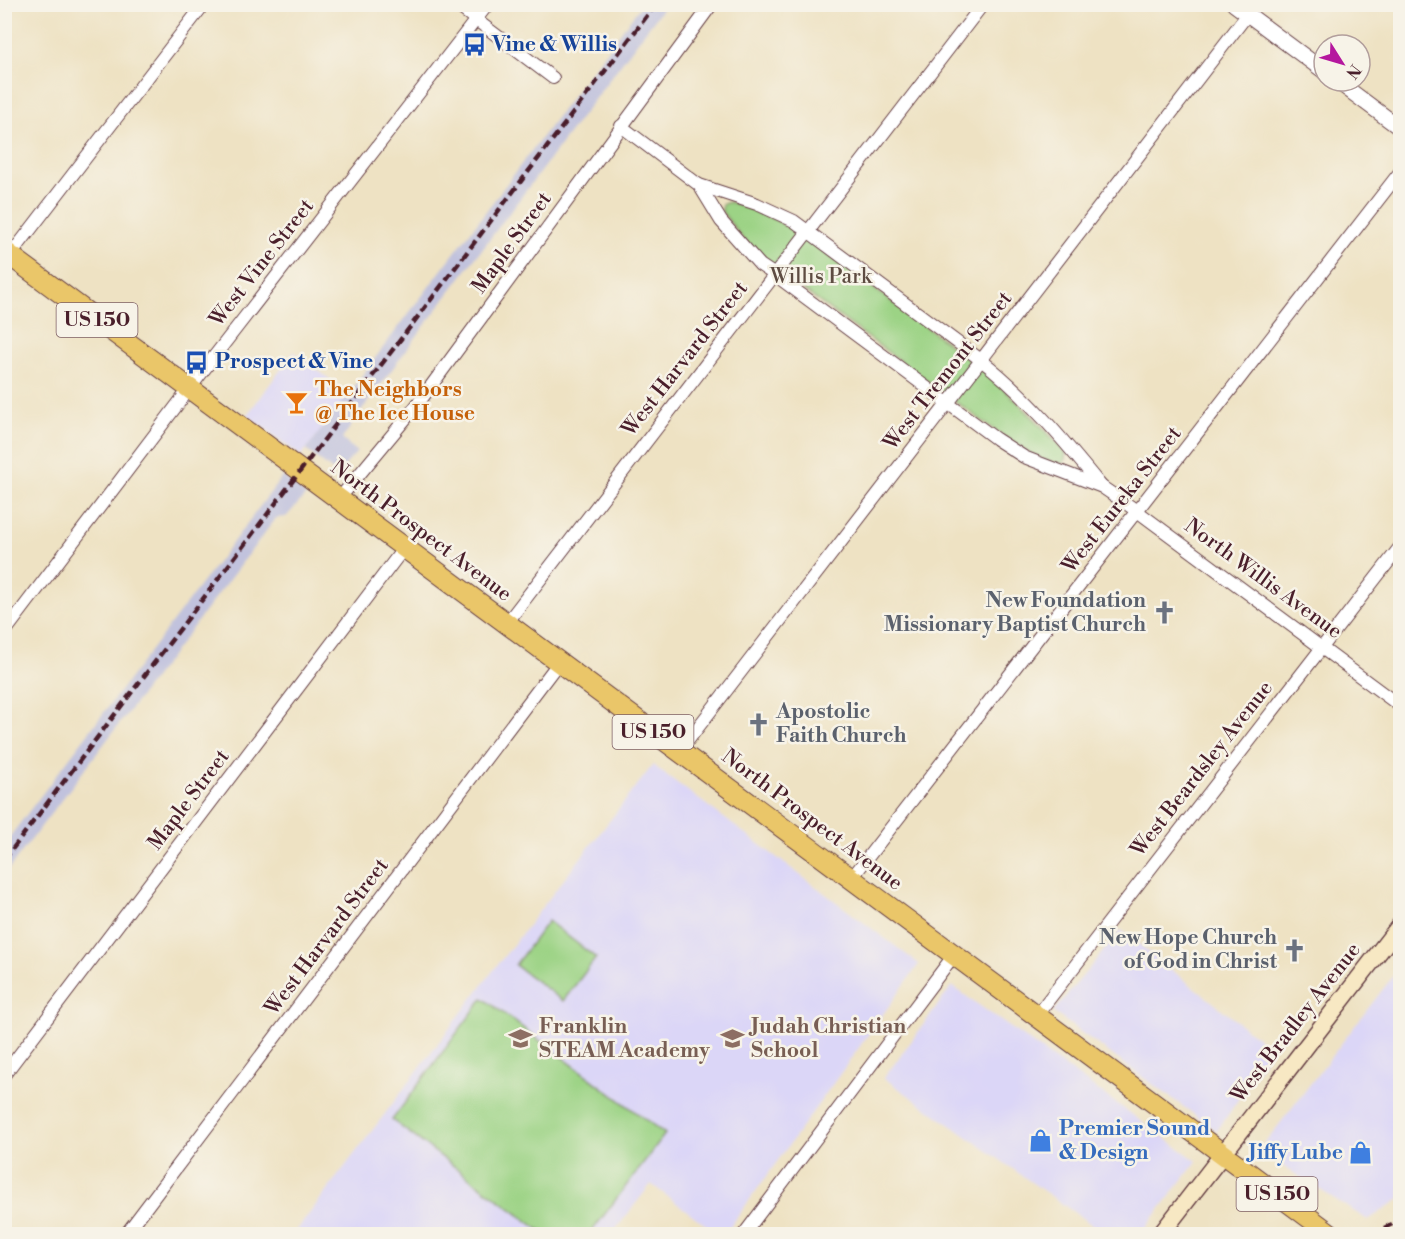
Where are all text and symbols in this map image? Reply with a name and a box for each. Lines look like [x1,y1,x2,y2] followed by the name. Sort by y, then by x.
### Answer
[461,32,487,58] bus stop icon: Vine & Willis
[491,32,617,58] place label: Vine & Willis
[1312,33,1372,93] north arrow
[1341,60,1365,83] text: N
[466,187,558,299] street label: Maple Street
[204,194,320,333] street label: West Vine Street
[769,264,873,290] park label: Willis Park
[616,276,754,443] street label: West Harvard Street
[877,286,1018,456] street label: West Tremont Street
[57,303,138,337] road number: US 150
[184,349,210,375] bus stop icon: Prospect & Vine
[215,349,373,375] place label: Prospect & Vine
[315,377,475,427] place label: The Neighbors @ The Ice House
[284,389,310,415] bar icon: The Neighbors @ The Ice House
[1056,421,1188,579] street label: West Eureka Street
[325,454,517,608] street label: North Prospect Avenue
[1179,513,1347,645] street label: North Willis Avenue
[884,588,1146,638] place label: New Foundation Missionary Baptist Church
[1151,600,1177,626] church icon: New Foundation Missionary Baptist Church
[1125,676,1279,863] street label: West Beardsley Avenue
[775,699,906,749] place label: Apostolic Faith Church
[745,711,771,737] church icon: Apostolic Faith Church
[612,715,694,749] road number: US 150
[716,743,908,897] street label: North Prospect Avenue
[143,744,236,856] street label: Maple Street
[259,853,395,1021] street label: West Harvard Street
[1099,925,1278,975] place label: New Hope Church of God in Christ
[1282,937,1308,963] church icon: New Hope Church of God in Christ
[1225,938,1367,1109] street label: West Bradley Avenue
[539,1014,710,1064] place label: Franklin STEAM Academy
[748,1014,906,1064] place label: Judah Christian School
[508,1026,534,1052] school or university icon: Franklin STEAM Academy
[720,1026,746,1052] school or university icon: Judah Christian School
[1059,1116,1210,1166] place label: Premier Sound & Design
[1028,1128,1054,1154] shop icon: Premier Sound & Design
[1246,1140,1343,1166] place label: Jiffy Lube
[1348,1140,1374,1166] shop icon: Jiffy Lube
[1236,1177,1318,1211] road number: US 150

